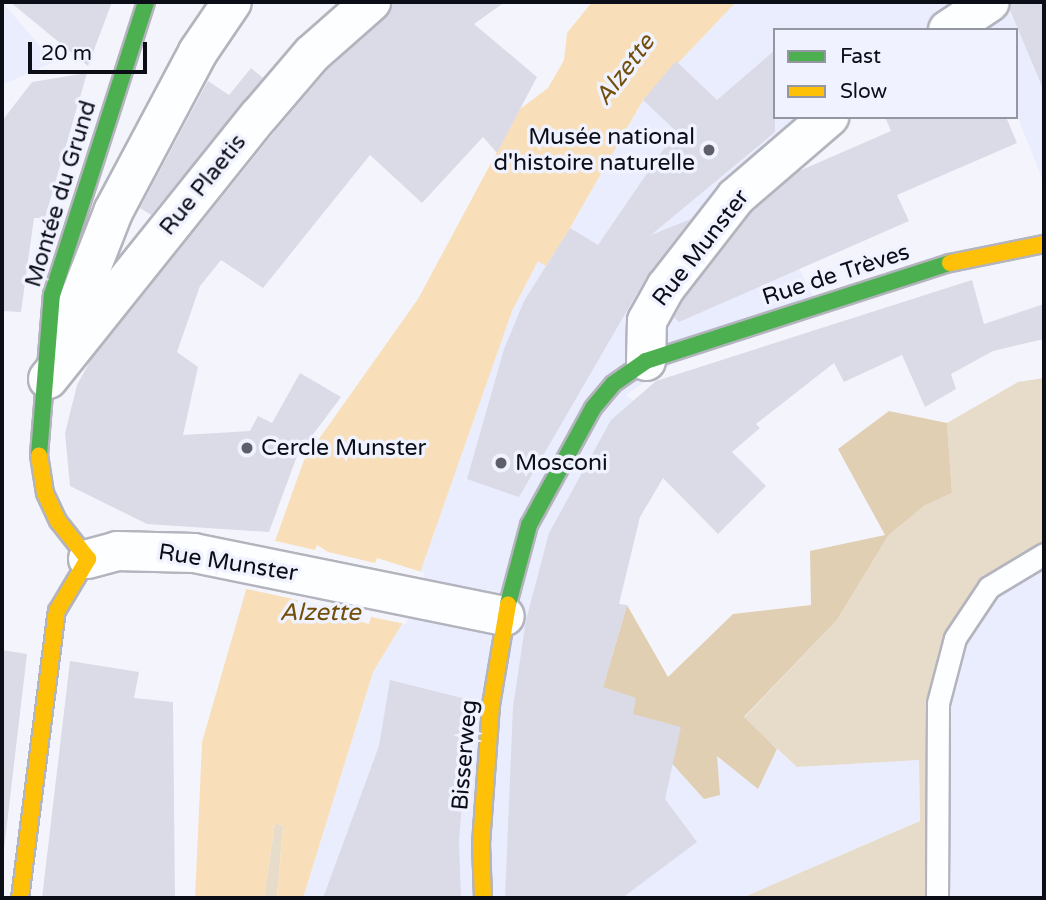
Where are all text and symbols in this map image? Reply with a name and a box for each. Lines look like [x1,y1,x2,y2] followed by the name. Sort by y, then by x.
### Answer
[32,28,150,72] scale bar
[773,28,1018,119] legend
[589,29,661,111] water label: Alzette
[41,41,92,66] text: 20 m
[840,44,881,69] text: Fast
[840,79,887,104] text: Slow
[20,97,102,291] street label: Montée du Grund
[493,123,695,177] place label: Musée national d'histoire naturelle
[154,129,252,241] street label: Rue Plaetis
[701,142,717,158] marker: Musée national d'histoire naturelle
[647,184,755,312] street label: Rue Munster
[759,238,913,312] street label: Rue de Trèves
[261,434,426,462] place label: Cercle Munster
[239,440,255,456] marker: Cercle Munster
[515,449,608,477] place label: Mosconi
[493,455,509,471] marker: Mosconi
[156,538,300,588] street label: Rue Munster
[279,599,361,627] water label: Alzette
[446,699,484,811] street label: Bisserweg

